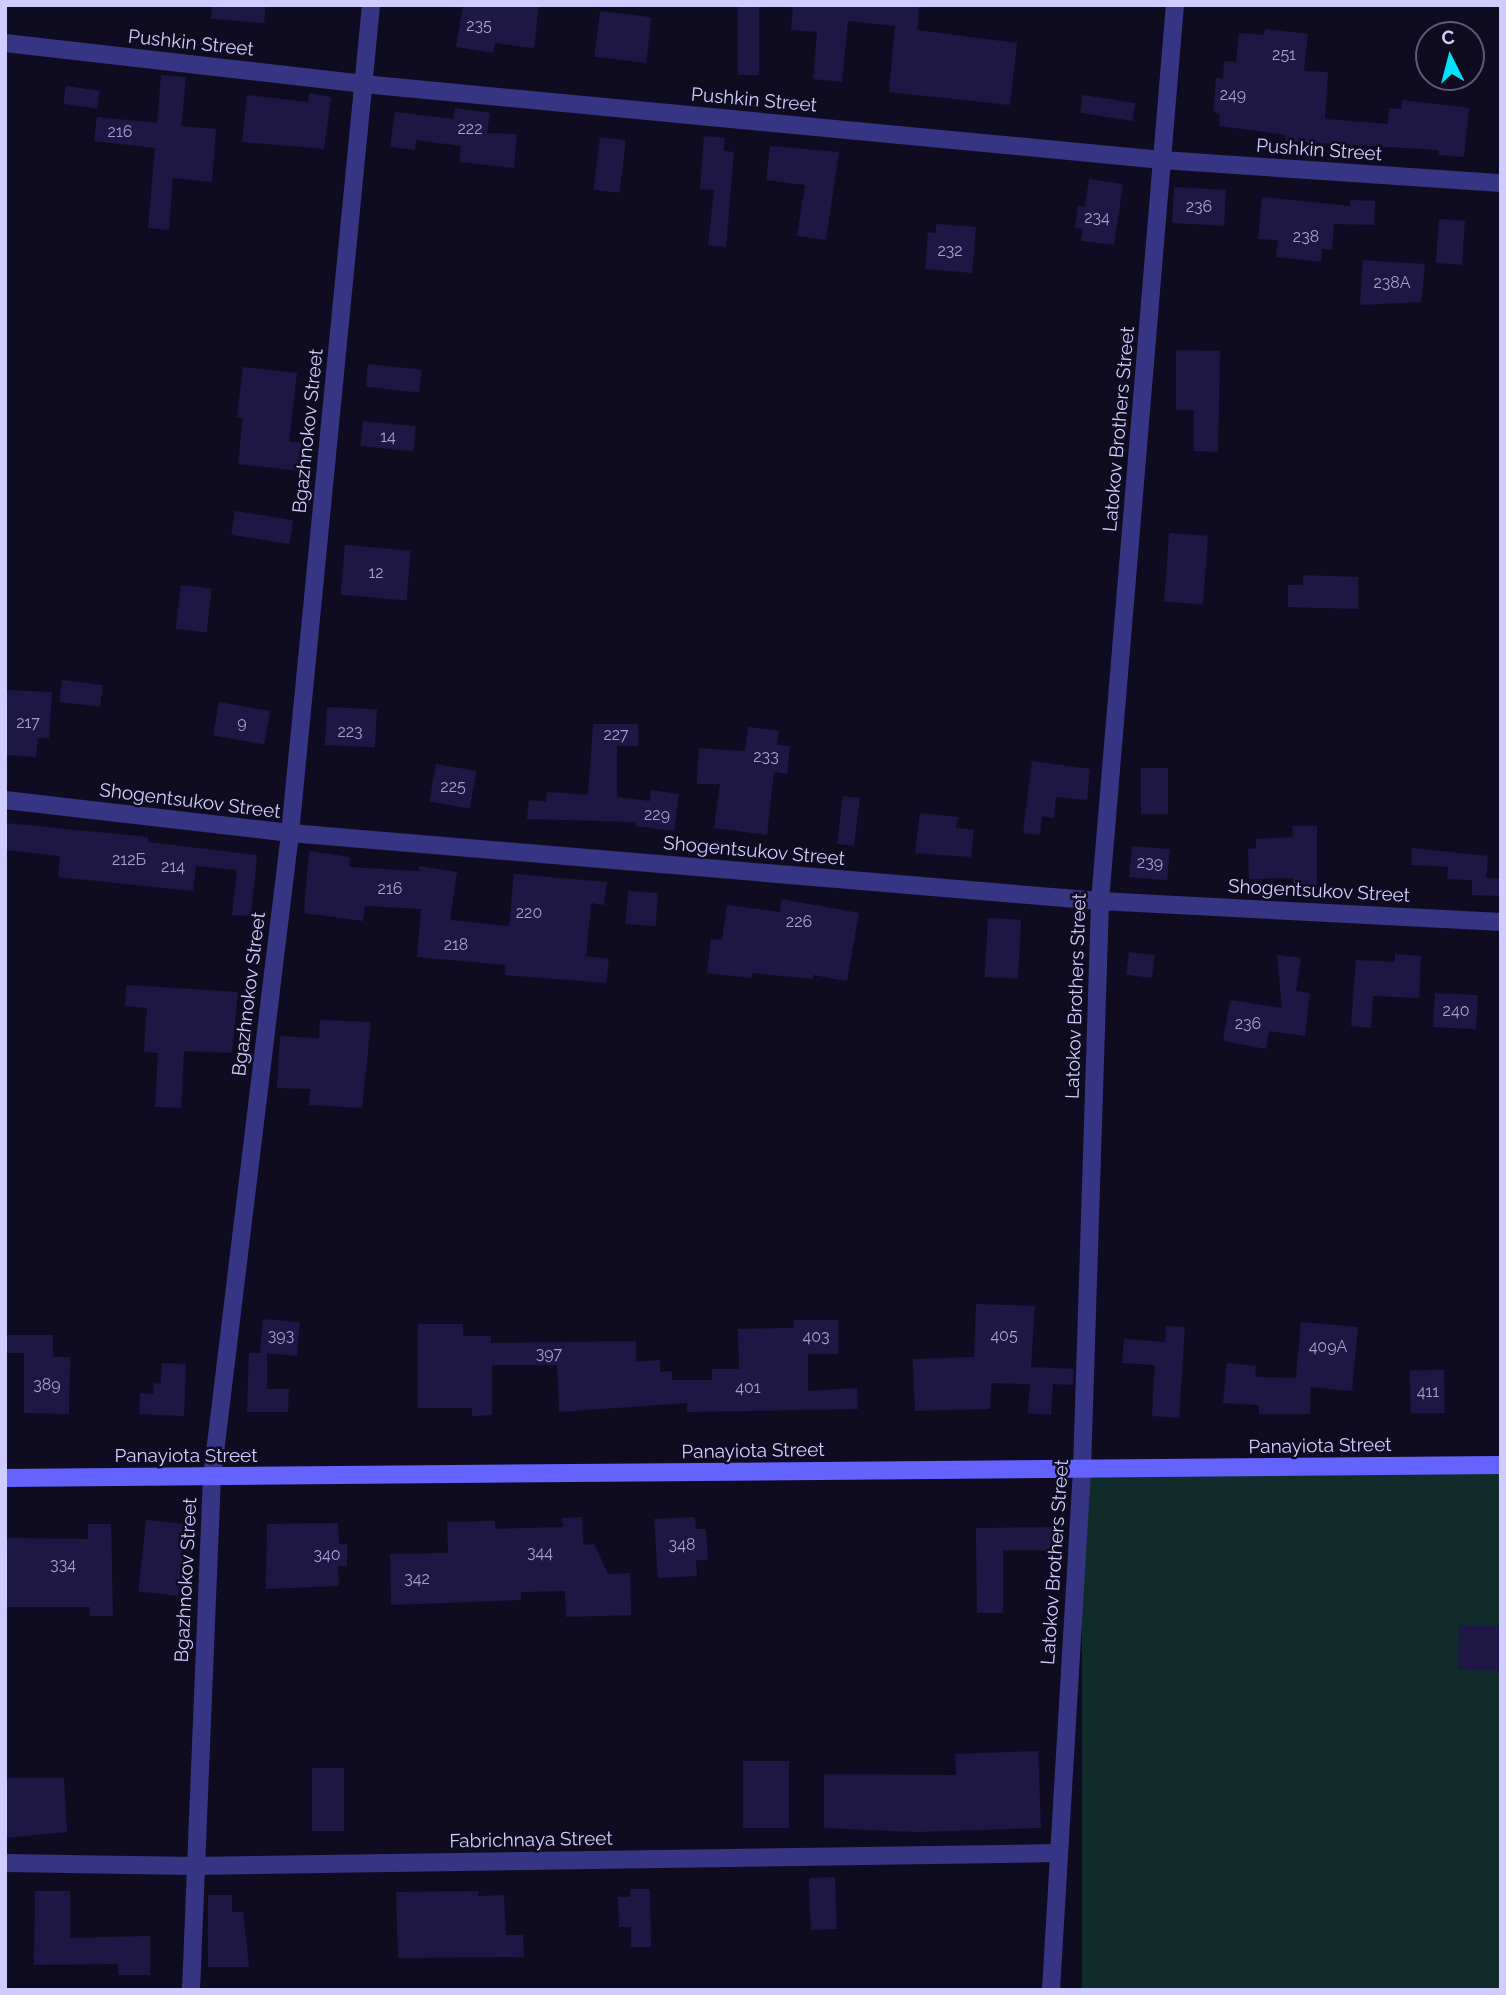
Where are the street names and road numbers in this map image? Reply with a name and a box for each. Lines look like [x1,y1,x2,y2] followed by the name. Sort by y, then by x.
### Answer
[127,25,255,61] street label: Pushkin Street
[690,83,818,117] street label: Pushkin Street
[1255,134,1383,166] street label: Pushkin Street
[1099,325,1139,533] street label: Latokov Brothers Street
[288,347,328,515] street label: Bgazhnokov Street
[98,779,282,823] street label: Shogentsukov Street
[662,832,846,870] street label: Shogentsukov Street
[1227,875,1411,907] street label: Shogentsukov Street
[1061,892,1091,1100] street label: Latokov Brothers Street
[228,910,270,1078] street label: Bgazhnokov Street
[1248,1433,1392,1459] street label: Panayiota Street
[681,1438,825,1464] street label: Panayiota Street
[114,1445,258,1467] street label: Panayiota Street
[1036,1458,1074,1666] street label: Latokov Brothers Street
[170,1497,202,1663] street label: Bgazhnokov Street
[449,1827,613,1853] street label: Fabrichnaya Street

